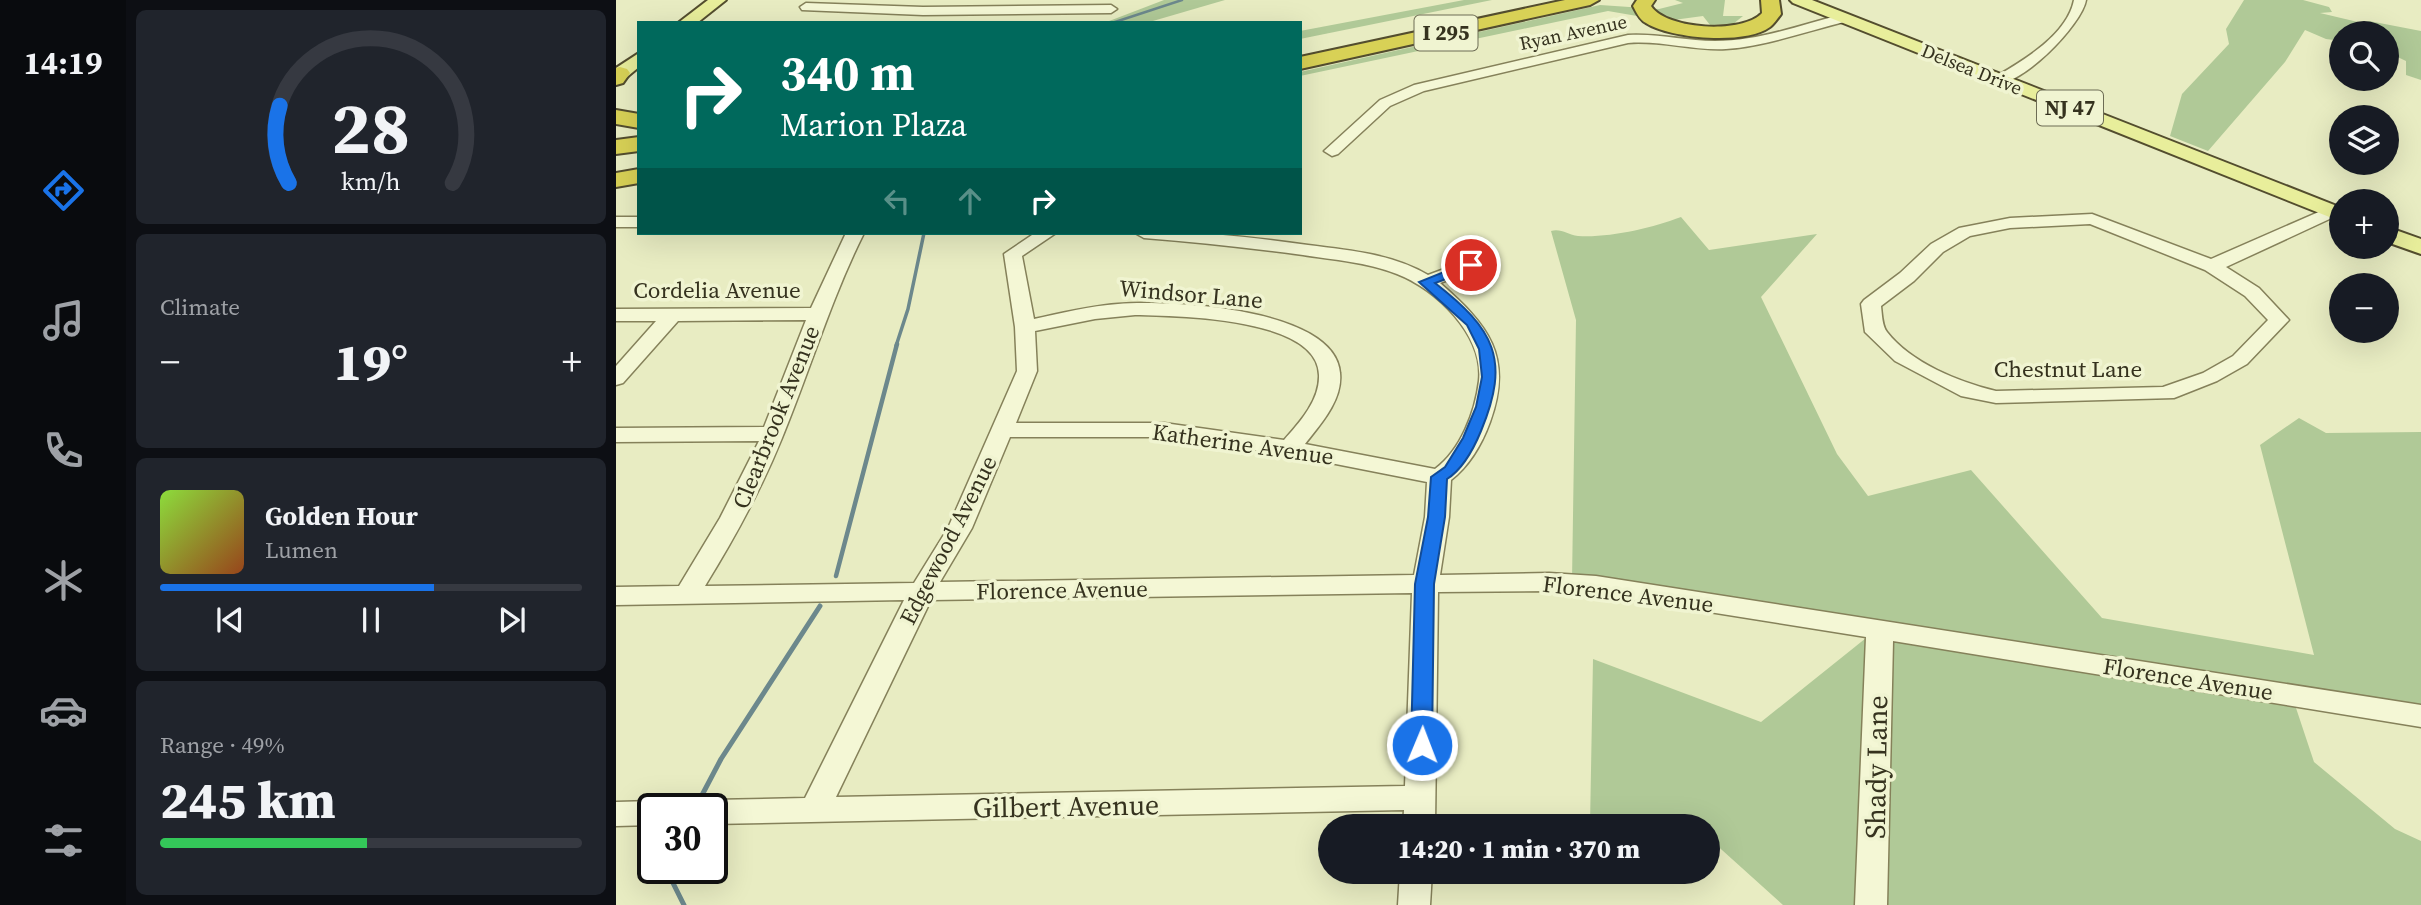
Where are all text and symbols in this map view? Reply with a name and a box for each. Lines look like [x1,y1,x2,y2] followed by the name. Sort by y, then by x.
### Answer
[1517,8,1629,56] street label: Ryan Avenue
[1414,16,1478,50] road number: I 295
[2329,21,2399,343] map controls
[2329,21,2399,91] button: search
[1918,37,2026,101] street label: Delsea Drive
[780,39,915,106] text: 340 m
[24,41,102,85] text: 14:19
[665,49,756,140] icon: right
[332,78,410,177] text: 28
[2037,90,2103,126] road number: NJ 47
[780,103,967,147] text: Marion Plaza
[2329,105,2399,175] button: layers
[341,164,401,198] text: km/h
[39,166,88,215] icon: directions
[878,182,916,220] icon: left
[951,182,989,220] icon: ahead
[1024,182,1062,220] icon: right
[2329,189,2399,259] button: +
[1441,235,1501,295] pin
[1452,246,1490,284] icon: arrive
[1118,272,1264,316] street label: Windsor Lane
[2329,273,2399,343] button: −
[633,274,801,306] street label: Cordelia Avenue
[160,291,240,323] text: Climate
[39,296,88,345] icon: music
[725,321,827,513] street label: Clearbrook Avenue
[334,326,408,397] text: 19°
[160,336,180,388] text: −
[562,336,582,388] text: +
[1994,353,2142,385] street label: Chestnut Lane
[1150,415,1336,473] street label: Katherine Avenue
[39,426,88,475] icon: phone
[891,450,1005,630] street label: Edgewood Avenue
[265,498,418,534] text: Golden Hour
[265,534,338,566] text: Lumen
[39,556,88,605] icon: climate
[1541,568,1715,620] street label: Florence Avenue
[976,573,1148,607] street label: Florence Avenue
[211,601,249,639] icon: previous
[352,601,390,639] icon: pause
[493,601,531,639] icon: next
[2101,650,2275,708] street label: Florence Avenue
[39,686,88,735] icon: car
[1856,695,1896,839] street label: Shady Lane
[1385,708,1459,782] position arrow
[160,729,285,761] text: Range · 49%
[160,764,336,835] text: 245 km
[973,785,1159,827] street label: Gilbert Avenue
[637,793,728,884] speed limit sign: 30
[39,816,88,865] icon: filters
[1398,831,1640,867] text: 14:20 · 1 min · 370 m

